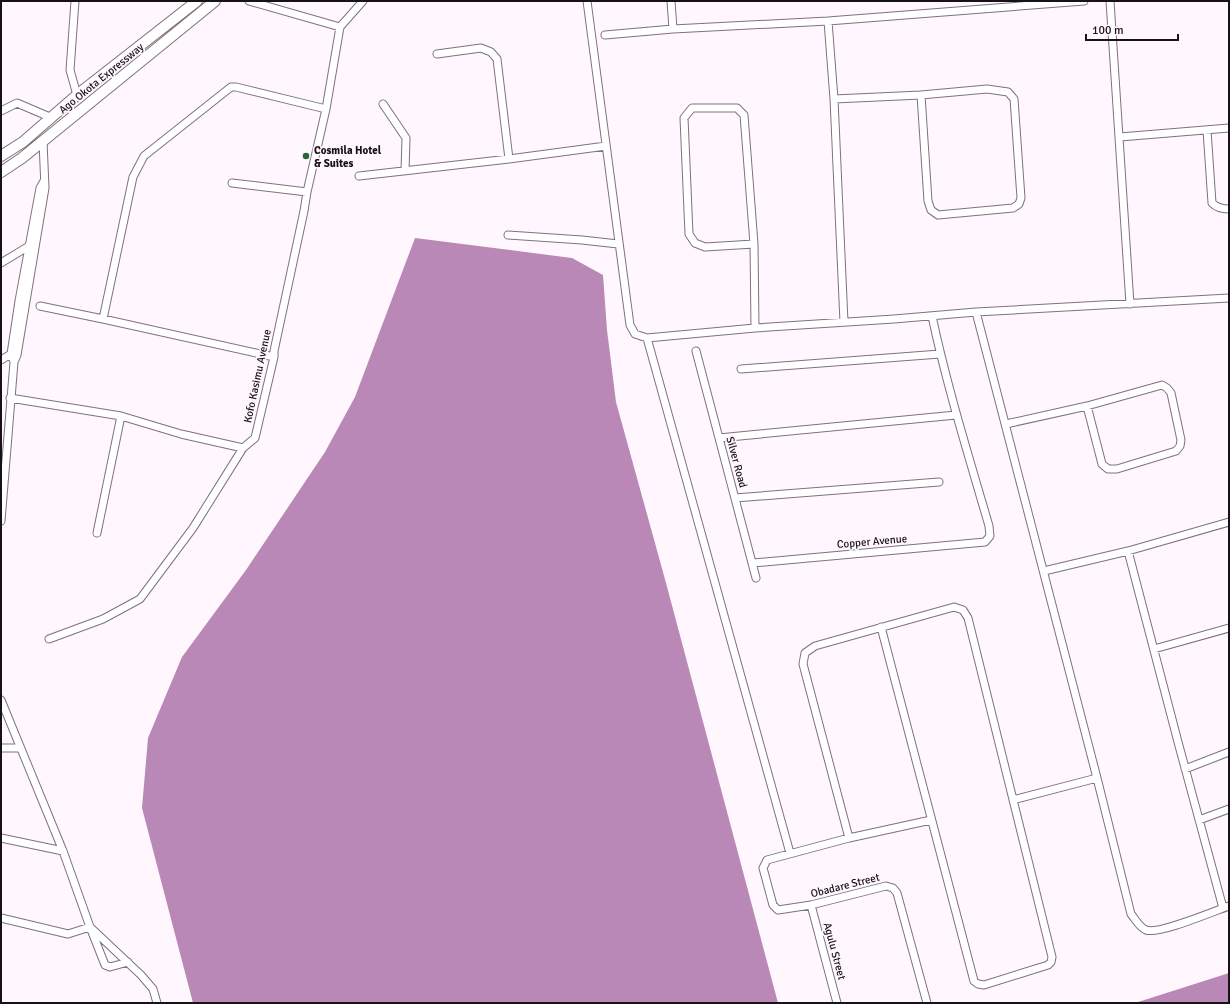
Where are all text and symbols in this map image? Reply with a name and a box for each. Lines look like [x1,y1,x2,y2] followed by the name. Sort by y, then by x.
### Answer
[1086,16,1178,42] scale bar
[1092,23,1124,38] text: 100 m
[56,40,147,117] street label: Ago Okota Expressway
[314,144,382,170] place label: Cosmila Hotel & Suites
[301,151,311,161] marker: Cosmila Hotel & Suites
[241,328,274,424] street label: Kofo Kasimu Avenue
[723,435,750,489] street label: Silver Road
[836,532,908,551] street label: Copper Avenue
[809,871,881,900] street label: Obadare Street
[821,921,848,981] street label: Agulu Street

